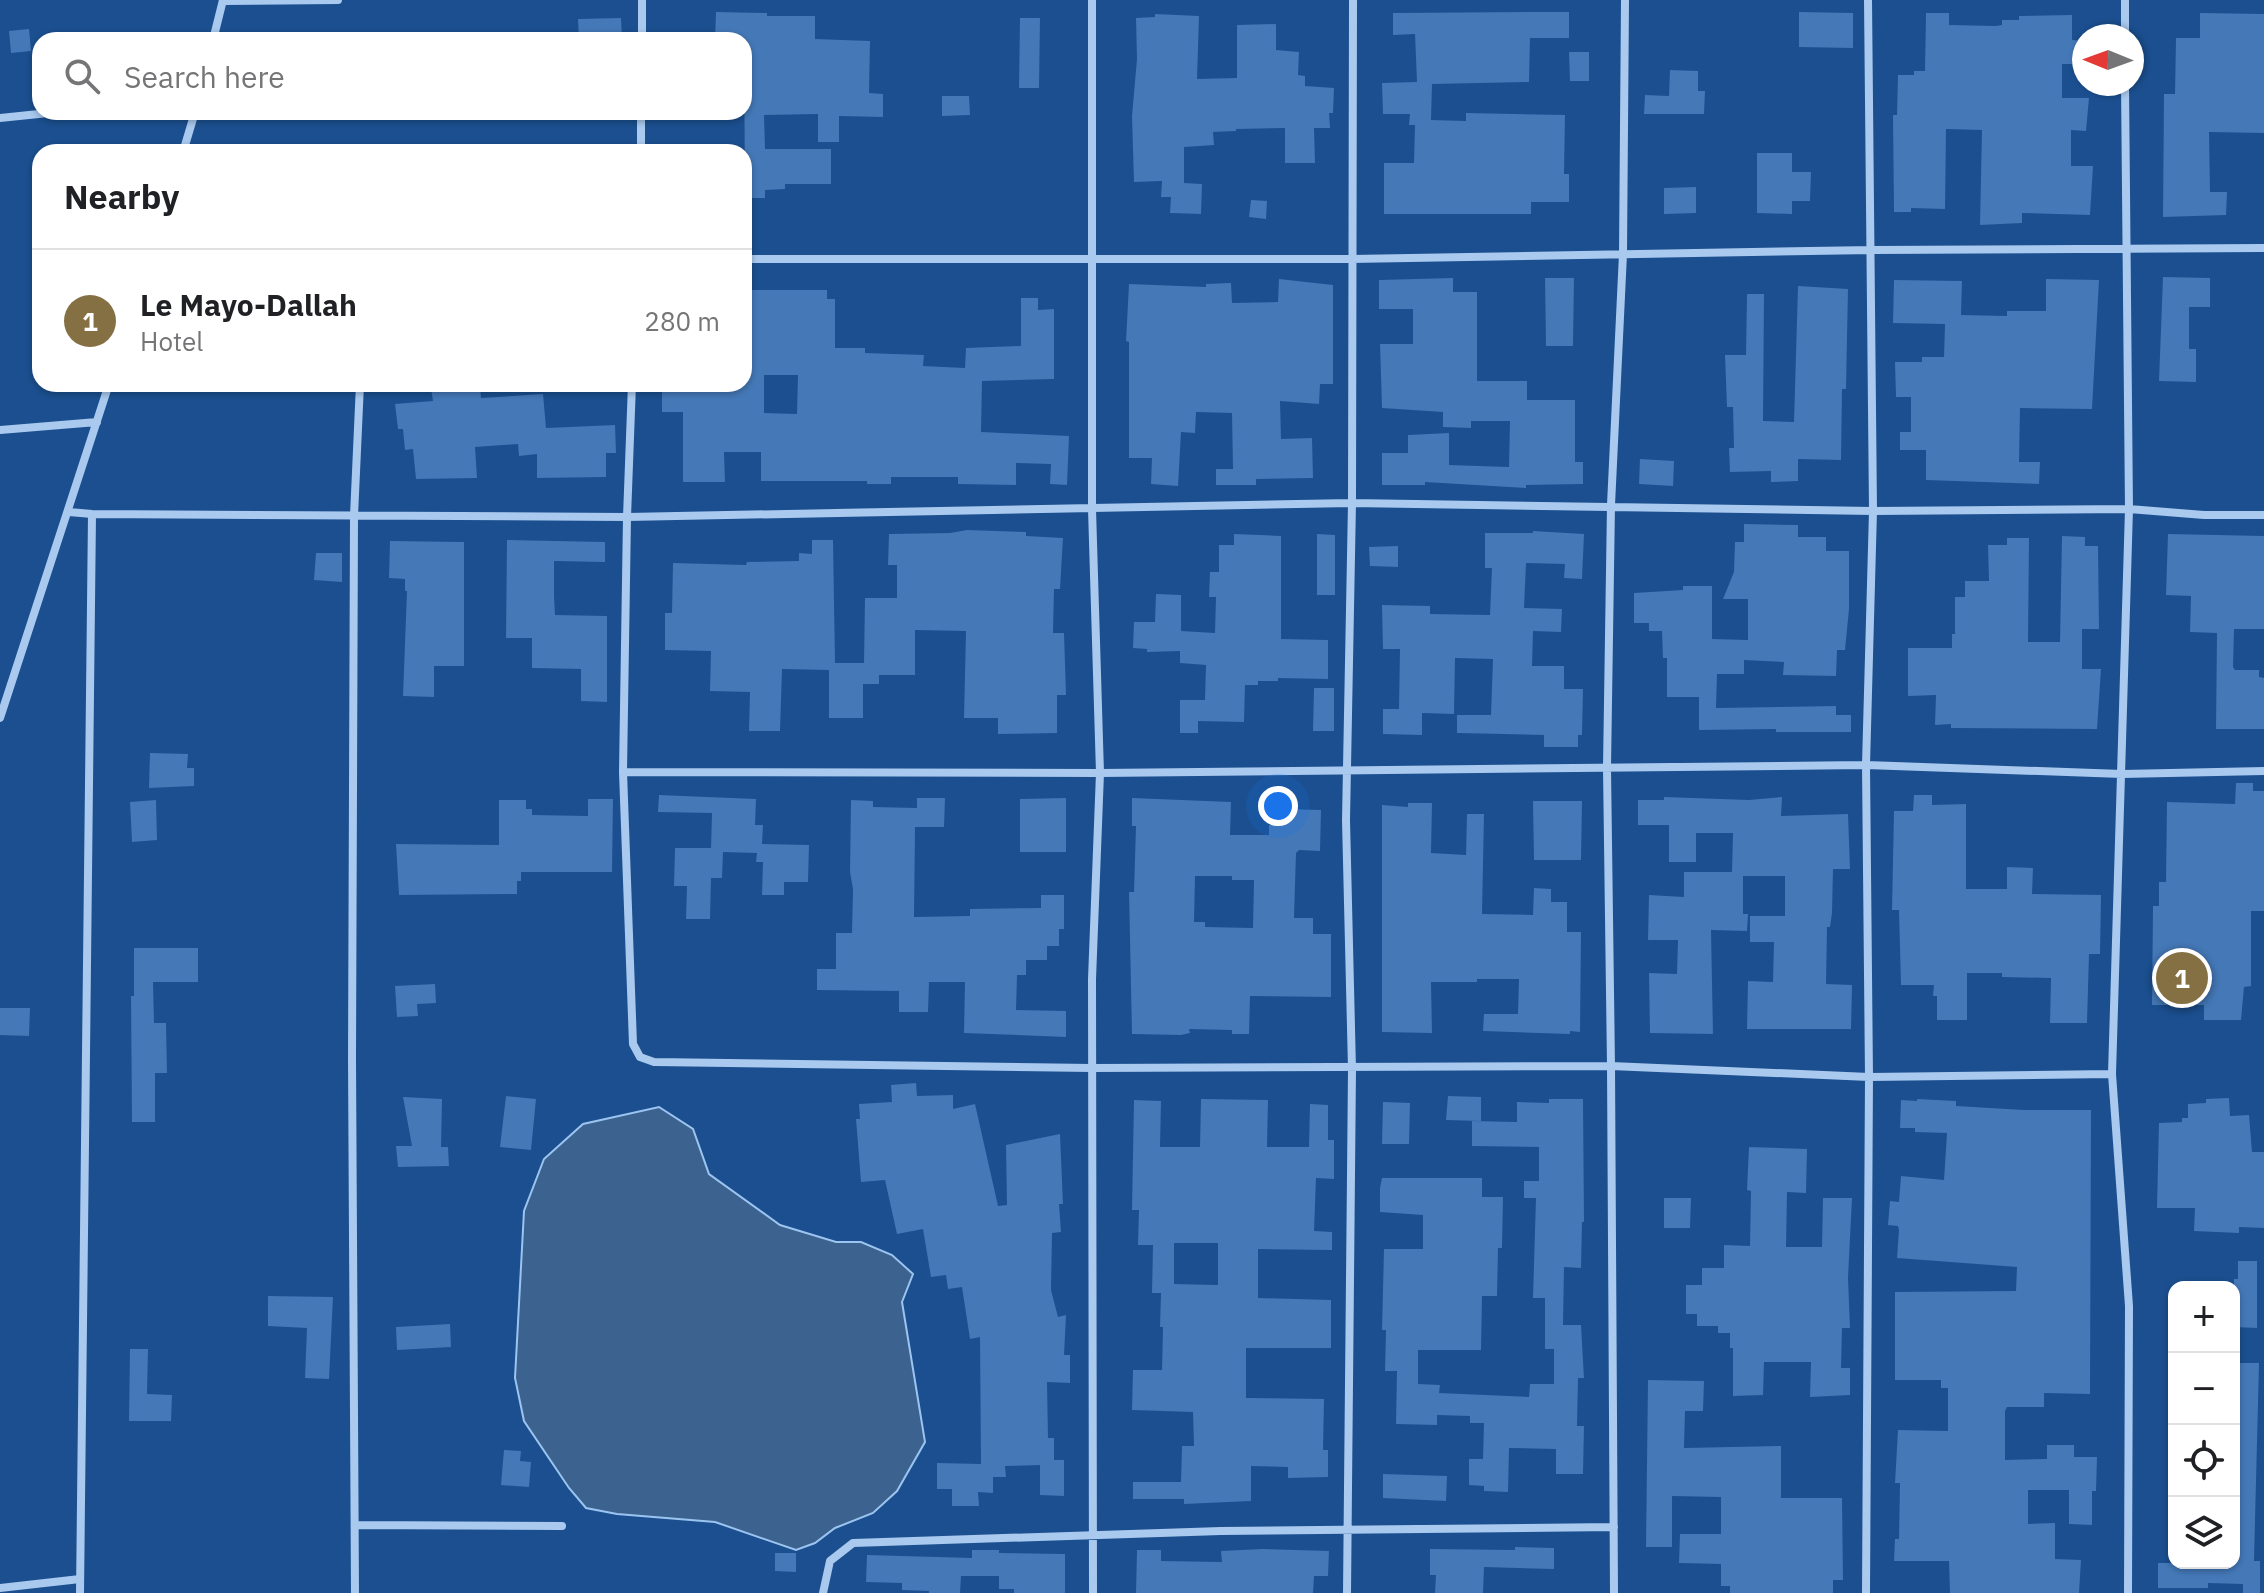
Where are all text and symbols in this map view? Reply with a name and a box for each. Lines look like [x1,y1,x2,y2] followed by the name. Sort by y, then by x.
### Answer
[2072,24,2144,96] north arrow
[32,32,752,120] search box
[60,54,104,98] icon: search
[124,57,285,96] text: Search here
[64,174,179,218] text: Nearby
[140,285,357,324] text: Le Mayo-Dallah
[82,304,98,338] text: 1
[644,304,720,338] text: 280 m
[140,324,203,358] text: Hotel
[1258,786,1298,826] your location
[2156,948,2208,1008] pin: 1
[2168,1281,2240,1569] map controls
[2168,1281,2240,1353] button: +
[2168,1353,2240,1425] button: −
[2168,1425,2240,1497] button: locate
[2168,1497,2240,1569] button: layers

